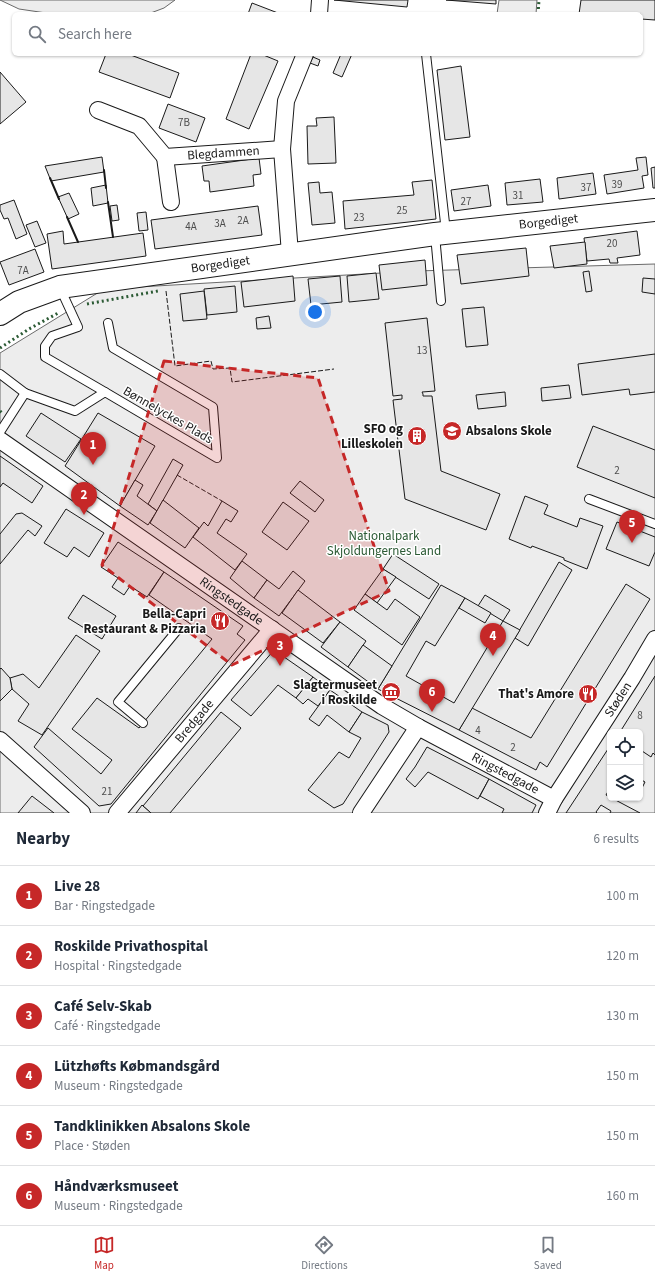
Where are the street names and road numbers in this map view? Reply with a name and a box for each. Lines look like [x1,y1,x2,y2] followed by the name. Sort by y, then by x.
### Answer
[187,142,260,164] street label: Blegdammen
[518,209,580,234] street label: Borgediget
[190,251,252,277] street label: Borgediget
[120,382,217,448] street label: Bønnelyckes Plads
[196,573,267,630] street label: Ringstedgade
[600,678,636,721] street label: Støden
[171,695,218,747] street label: Bredgade
[468,748,542,798] street label: Ringstedgade

